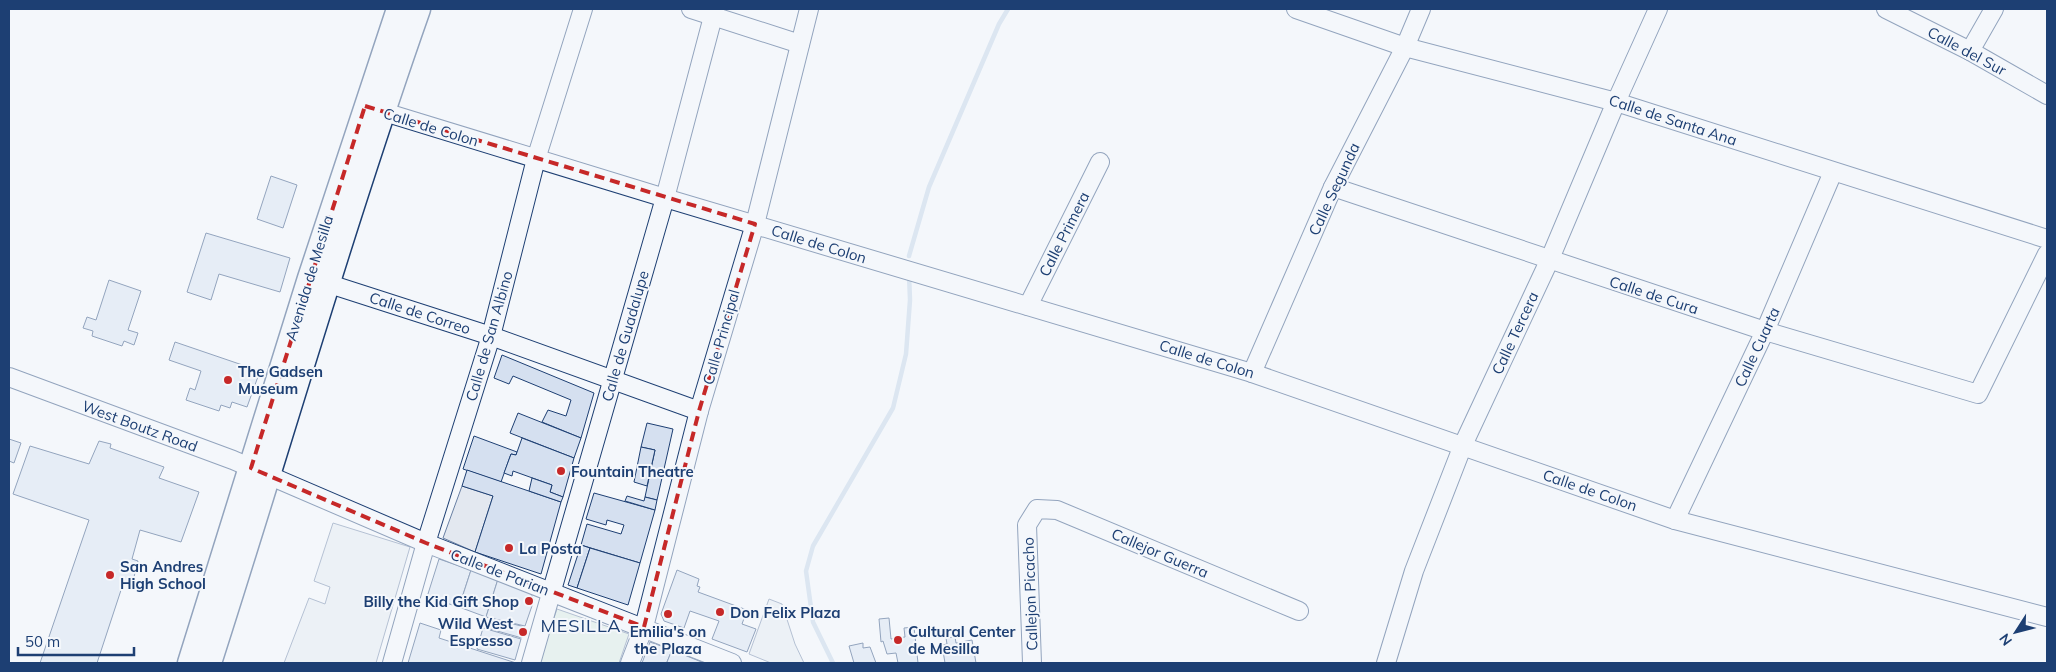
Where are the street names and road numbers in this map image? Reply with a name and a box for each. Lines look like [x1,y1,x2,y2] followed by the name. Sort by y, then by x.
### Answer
[1924,22,2010,80] street label: Calle del Sur
[1607,90,1739,150] street label: Calle de Santa Ana
[381,104,481,150] street label: Calle de Colon
[1304,140,1364,238] street label: Calle Segunda
[1035,188,1093,280] street label: Calle Primera
[281,213,337,343] street label: Avenida de Mesilla
[769,221,869,267] street label: Calle de Colon
[597,268,653,404] street label: Calle de Guadalupe
[461,269,517,403] street label: Calle de San Albino
[1607,272,1701,318] street label: Calle de Cura
[698,287,744,387] street label: Calle Principal
[367,288,473,338] street label: Calle de Correo
[1487,288,1543,378] street label: Calle Tercera
[1730,304,1784,390] street label: Calle Cuarta
[1157,336,1257,382] street label: Calle de Colon
[80,396,200,456] street label: West Boutz Road
[1540,465,1640,515] street label: Calle de Colon
[1109,524,1211,582] street label: Callejor Guerra
[1019,537,1041,651] street label: Callejon Picacho
[448,544,552,600] street label: Calle de Parian

